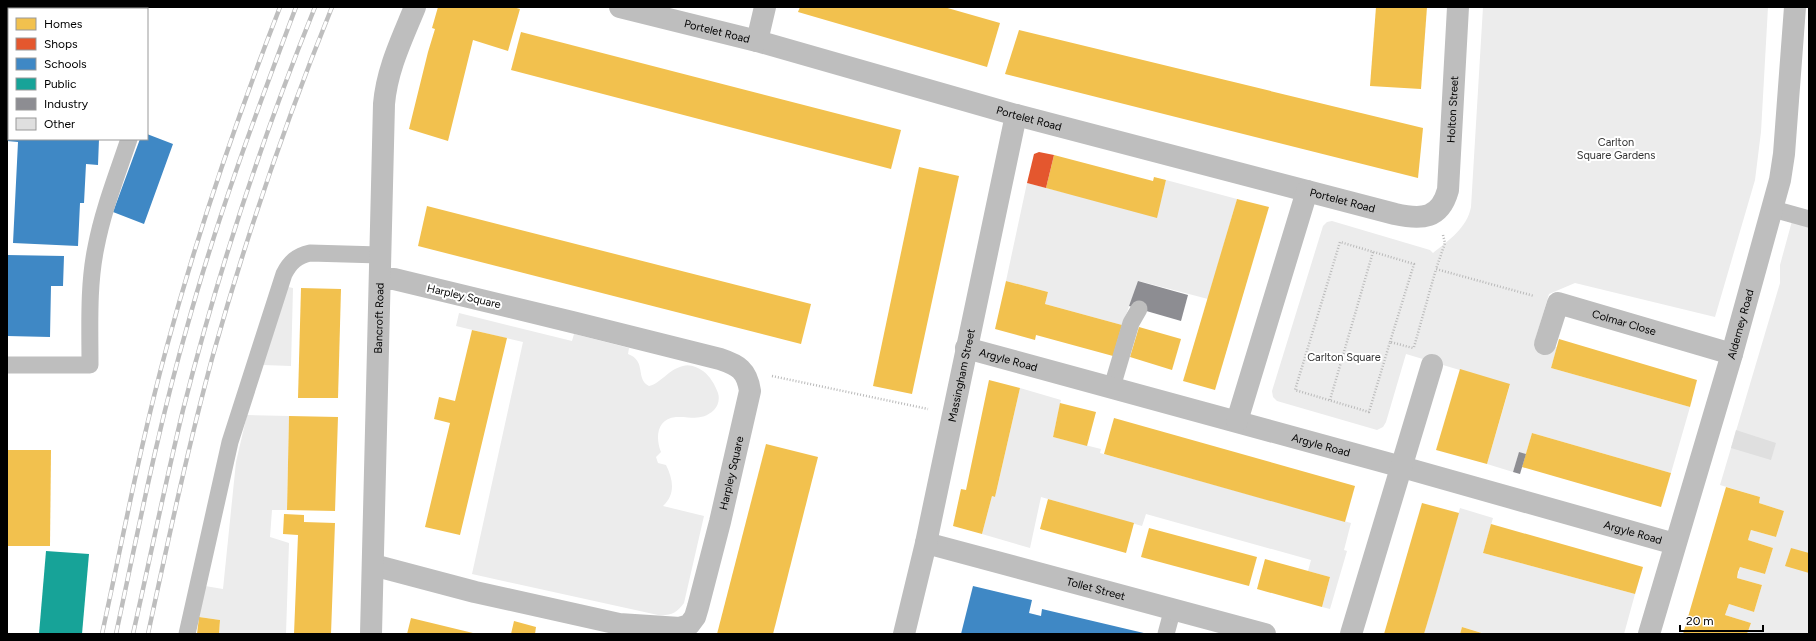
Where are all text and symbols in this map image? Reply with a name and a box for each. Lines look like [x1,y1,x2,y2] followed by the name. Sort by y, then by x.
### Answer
[8,8,148,140] legend
[44,17,83,31] text: Homes
[683,17,751,46] street label: Portelet Road
[44,37,78,51] text: Shops
[44,57,87,71] text: Schools
[1445,75,1461,143] street label: Holton Street
[44,77,77,91] text: Public
[44,97,89,111] text: Industry
[995,104,1063,134] street label: Portelet Road
[44,117,75,131] text: Other
[1577,136,1655,162] park label: Carlton Square Gardens
[1308,186,1377,216] street label: Portelet Road
[426,282,502,311] street label: Harpley Square
[372,283,387,354] street label: Bancroft Road
[1725,288,1757,361] street label: Alderney Road
[1591,307,1658,338] street label: Colmar Close
[946,328,978,423] street label: Massingham Street
[978,346,1039,374] street label: Argyle Road
[1307,351,1381,364] park label: Carlton Square
[1290,431,1352,460] street label: Argyle Road
[717,435,746,512] street label: Harpley Square
[1602,518,1664,547] street label: Argyle Road
[1065,575,1127,603] street label: Tollet Street
[1680,607,1763,633] scale bar
[1686,614,1714,628] text: 20 m

